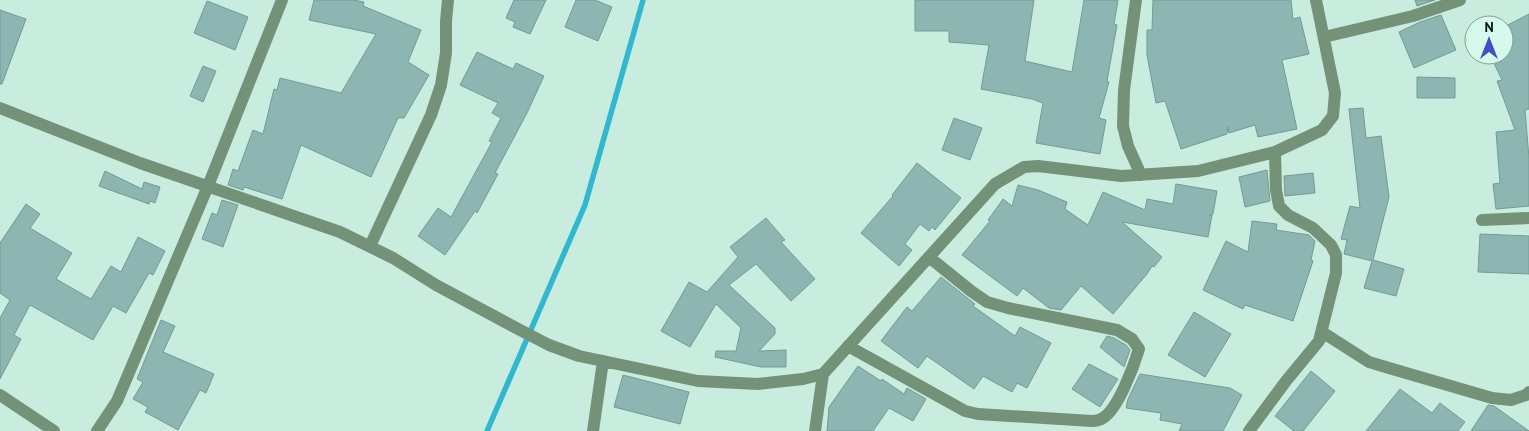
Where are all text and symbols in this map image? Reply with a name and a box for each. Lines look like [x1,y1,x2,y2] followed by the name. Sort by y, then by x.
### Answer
[1464,15,1514,65] north arrow
[1484,18,1494,36] text: N

